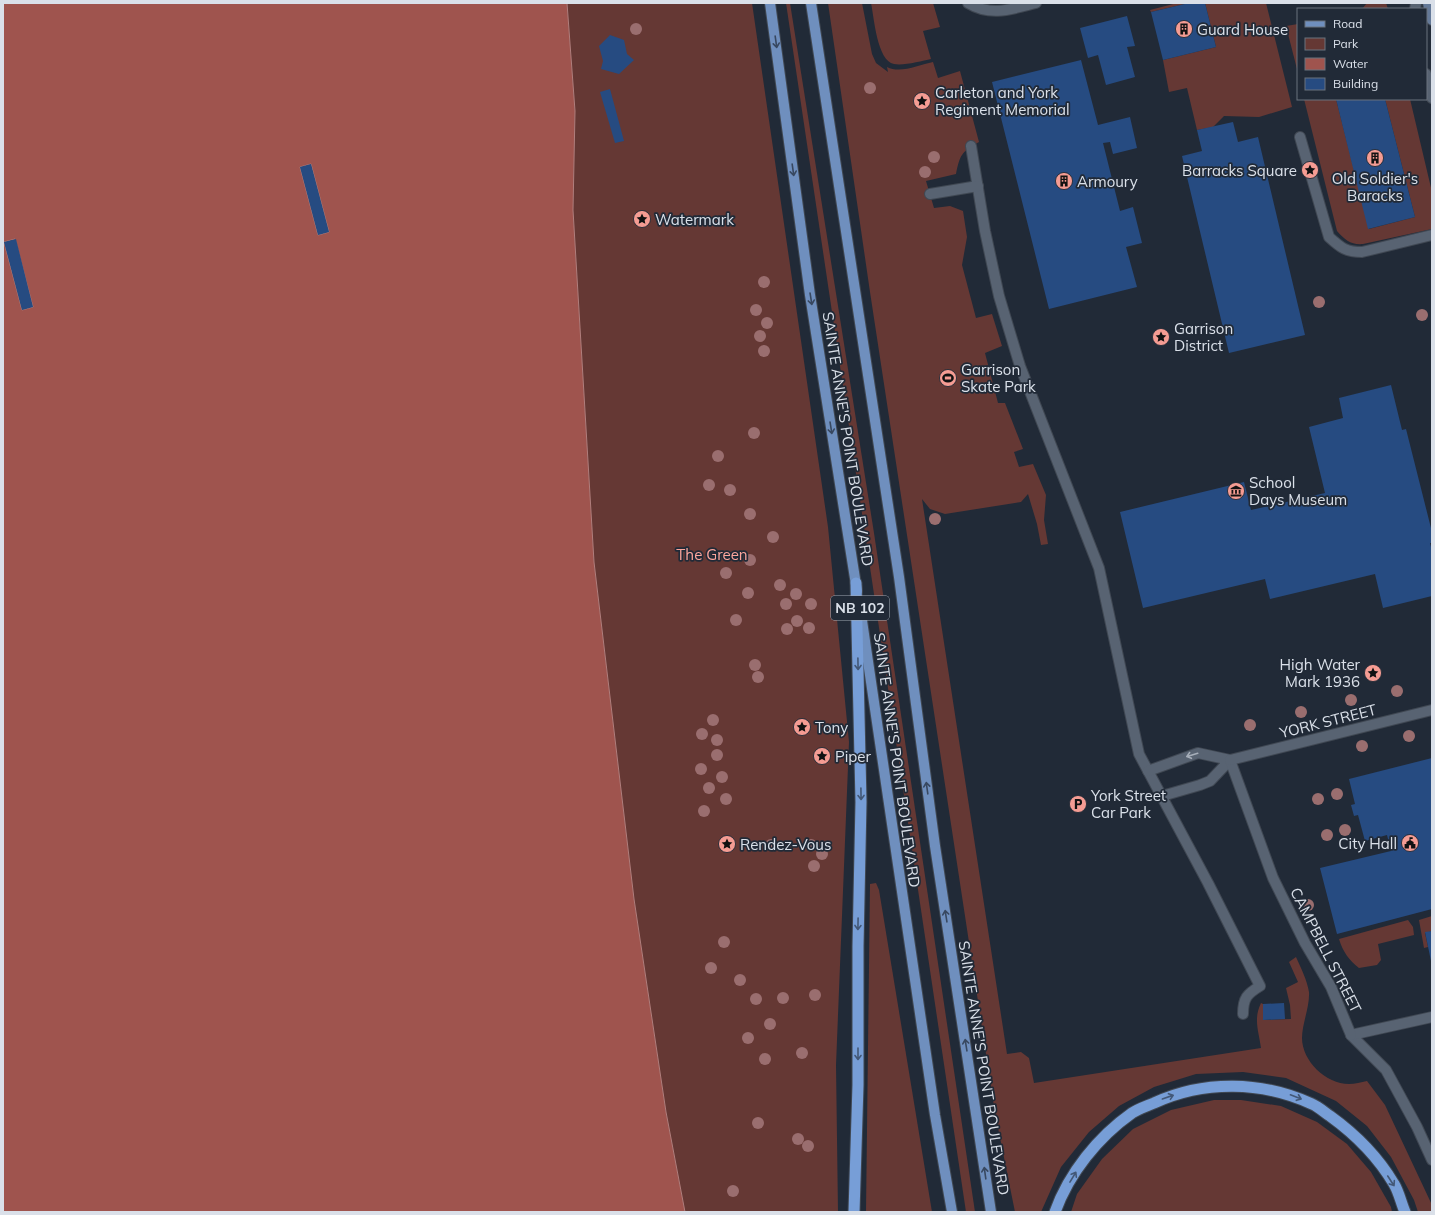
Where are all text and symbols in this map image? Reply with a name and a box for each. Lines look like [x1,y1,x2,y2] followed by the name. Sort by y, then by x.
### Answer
[1297,8,1427,100] legend
[1333,16,1362,31] text: Road
[1174,19,1194,39] building icon: Guard House
[1197,20,1288,39] place label: Guard House
[772,35,780,48] one-way arrow
[1333,36,1359,51] text: Park
[1333,56,1369,71] text: Water
[1333,76,1378,91] text: Building
[935,83,1070,119] place label: Carleton and York Regiment Memorial
[912,91,932,111] place icon: Carleton and York Regiment Memorial
[1365,148,1385,168] building icon: Old Soldier's Baracks
[1300,160,1320,180] place icon: Barracks Square
[1182,161,1297,180] place label: Barracks Square
[789,163,797,176] one-way arrow
[1332,169,1418,205] place label: Old Soldier's Baracks
[1054,171,1074,191] building icon: Armoury
[1077,172,1138,191] place label: Armoury
[632,209,652,229] place icon: Watermark
[655,210,734,229] place label: Watermark
[807,292,815,305] one-way arrow
[818,310,878,568] street label: SAINTE ANNE'S POINT BOULEVARD
[1174,319,1233,355] place label: Garrison District
[1151,327,1171,347] place icon: Garrison District
[961,360,1036,396] place label: Garrison Skate Park
[938,368,958,388] sports icon: Garrison Skate Park
[827,421,835,434] one-way arrow
[1249,473,1347,509] place label: School Days Museum
[1226,481,1246,501] museum icon: School Days Museum
[676,545,748,564] park label: The Green
[831,596,889,620] road number: NB 102
[870,631,924,889] street label: SAINTE ANNE'S POINT BOULEVARD
[1280,655,1361,691] place label: High Water Mark 1936
[854,657,862,670] one-way arrow
[1363,663,1383,683] place icon: High Water Mark 1936
[1277,700,1378,742] street label: YORK STREET
[792,717,812,737] place icon: Tony
[815,718,848,737] place label: Tony
[812,746,832,766] place icon: Piper
[835,747,871,766] place label: Piper
[1186,752,1199,759] one-way arrow
[923,782,931,795] one-way arrow
[1090,786,1166,822] place label: York Street Car Park
[857,787,865,800] one-way arrow
[1068,794,1088,814] parking icon: York Street Car Park
[1400,833,1420,853] public building icon: City Hall
[717,834,737,854] place icon: Rendez-Vous
[1338,834,1397,853] place label: City Hall
[740,835,831,854] place label: Rendez-Vous
[1286,884,1366,1016] street label: CAMPBELL STREET
[942,910,950,923] one-way arrow
[855,917,862,930] one-way arrow
[954,939,1014,1197] street label: SAINTE ANNE'S POINT BOULEVARD
[962,1039,970,1052] one-way arrow
[854,1047,862,1060] one-way arrow
[1162,1092,1174,1100] one-way arrow
[1289,1094,1301,1102] one-way arrow
[981,1167,989,1180] one-way arrow
[1069,1171,1077,1183] one-way arrow
[1388,1175,1396,1187] one-way arrow

